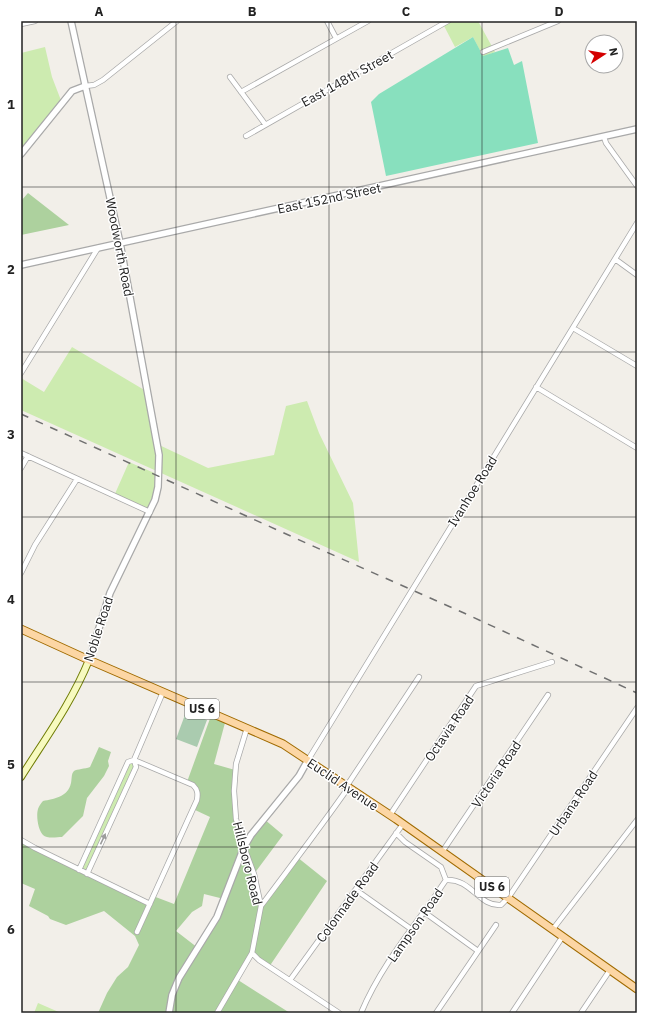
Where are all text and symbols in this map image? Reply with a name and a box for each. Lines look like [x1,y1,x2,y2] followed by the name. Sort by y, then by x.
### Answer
[95,3,104,20] text: A
[248,3,257,20] text: B
[402,3,411,20] text: C
[554,3,564,20] text: D
[584,34,624,74] north arrow
[298,46,396,111] street label: East 148th Street
[606,47,621,57] text: N
[7,96,15,113] text: 1
[276,179,382,218] street label: East 152nd Street
[102,196,137,298] street label: Woodworth Road
[7,261,15,278] text: 2
[7,426,15,443] text: 3
[444,453,501,530] street label: Ivanhoe Road
[7,591,15,608] text: 4
[80,594,117,664] street label: Noble Road
[421,692,478,765] street label: Octavia Road
[185,699,219,719] road number: US 6
[468,737,525,811] street label: Victoria Road
[304,754,382,814] street label: Euclid Avenue
[7,756,15,773] text: 5
[545,767,602,839] street label: Urbana Road
[229,820,266,907] street label: Hillsboro Road
[100,833,106,844] one-way arrow
[312,859,382,946] street label: Colonnade Road
[475,877,509,897] road number: US 6
[384,885,447,966] street label: Lampson Road
[7,921,15,938] text: 6

